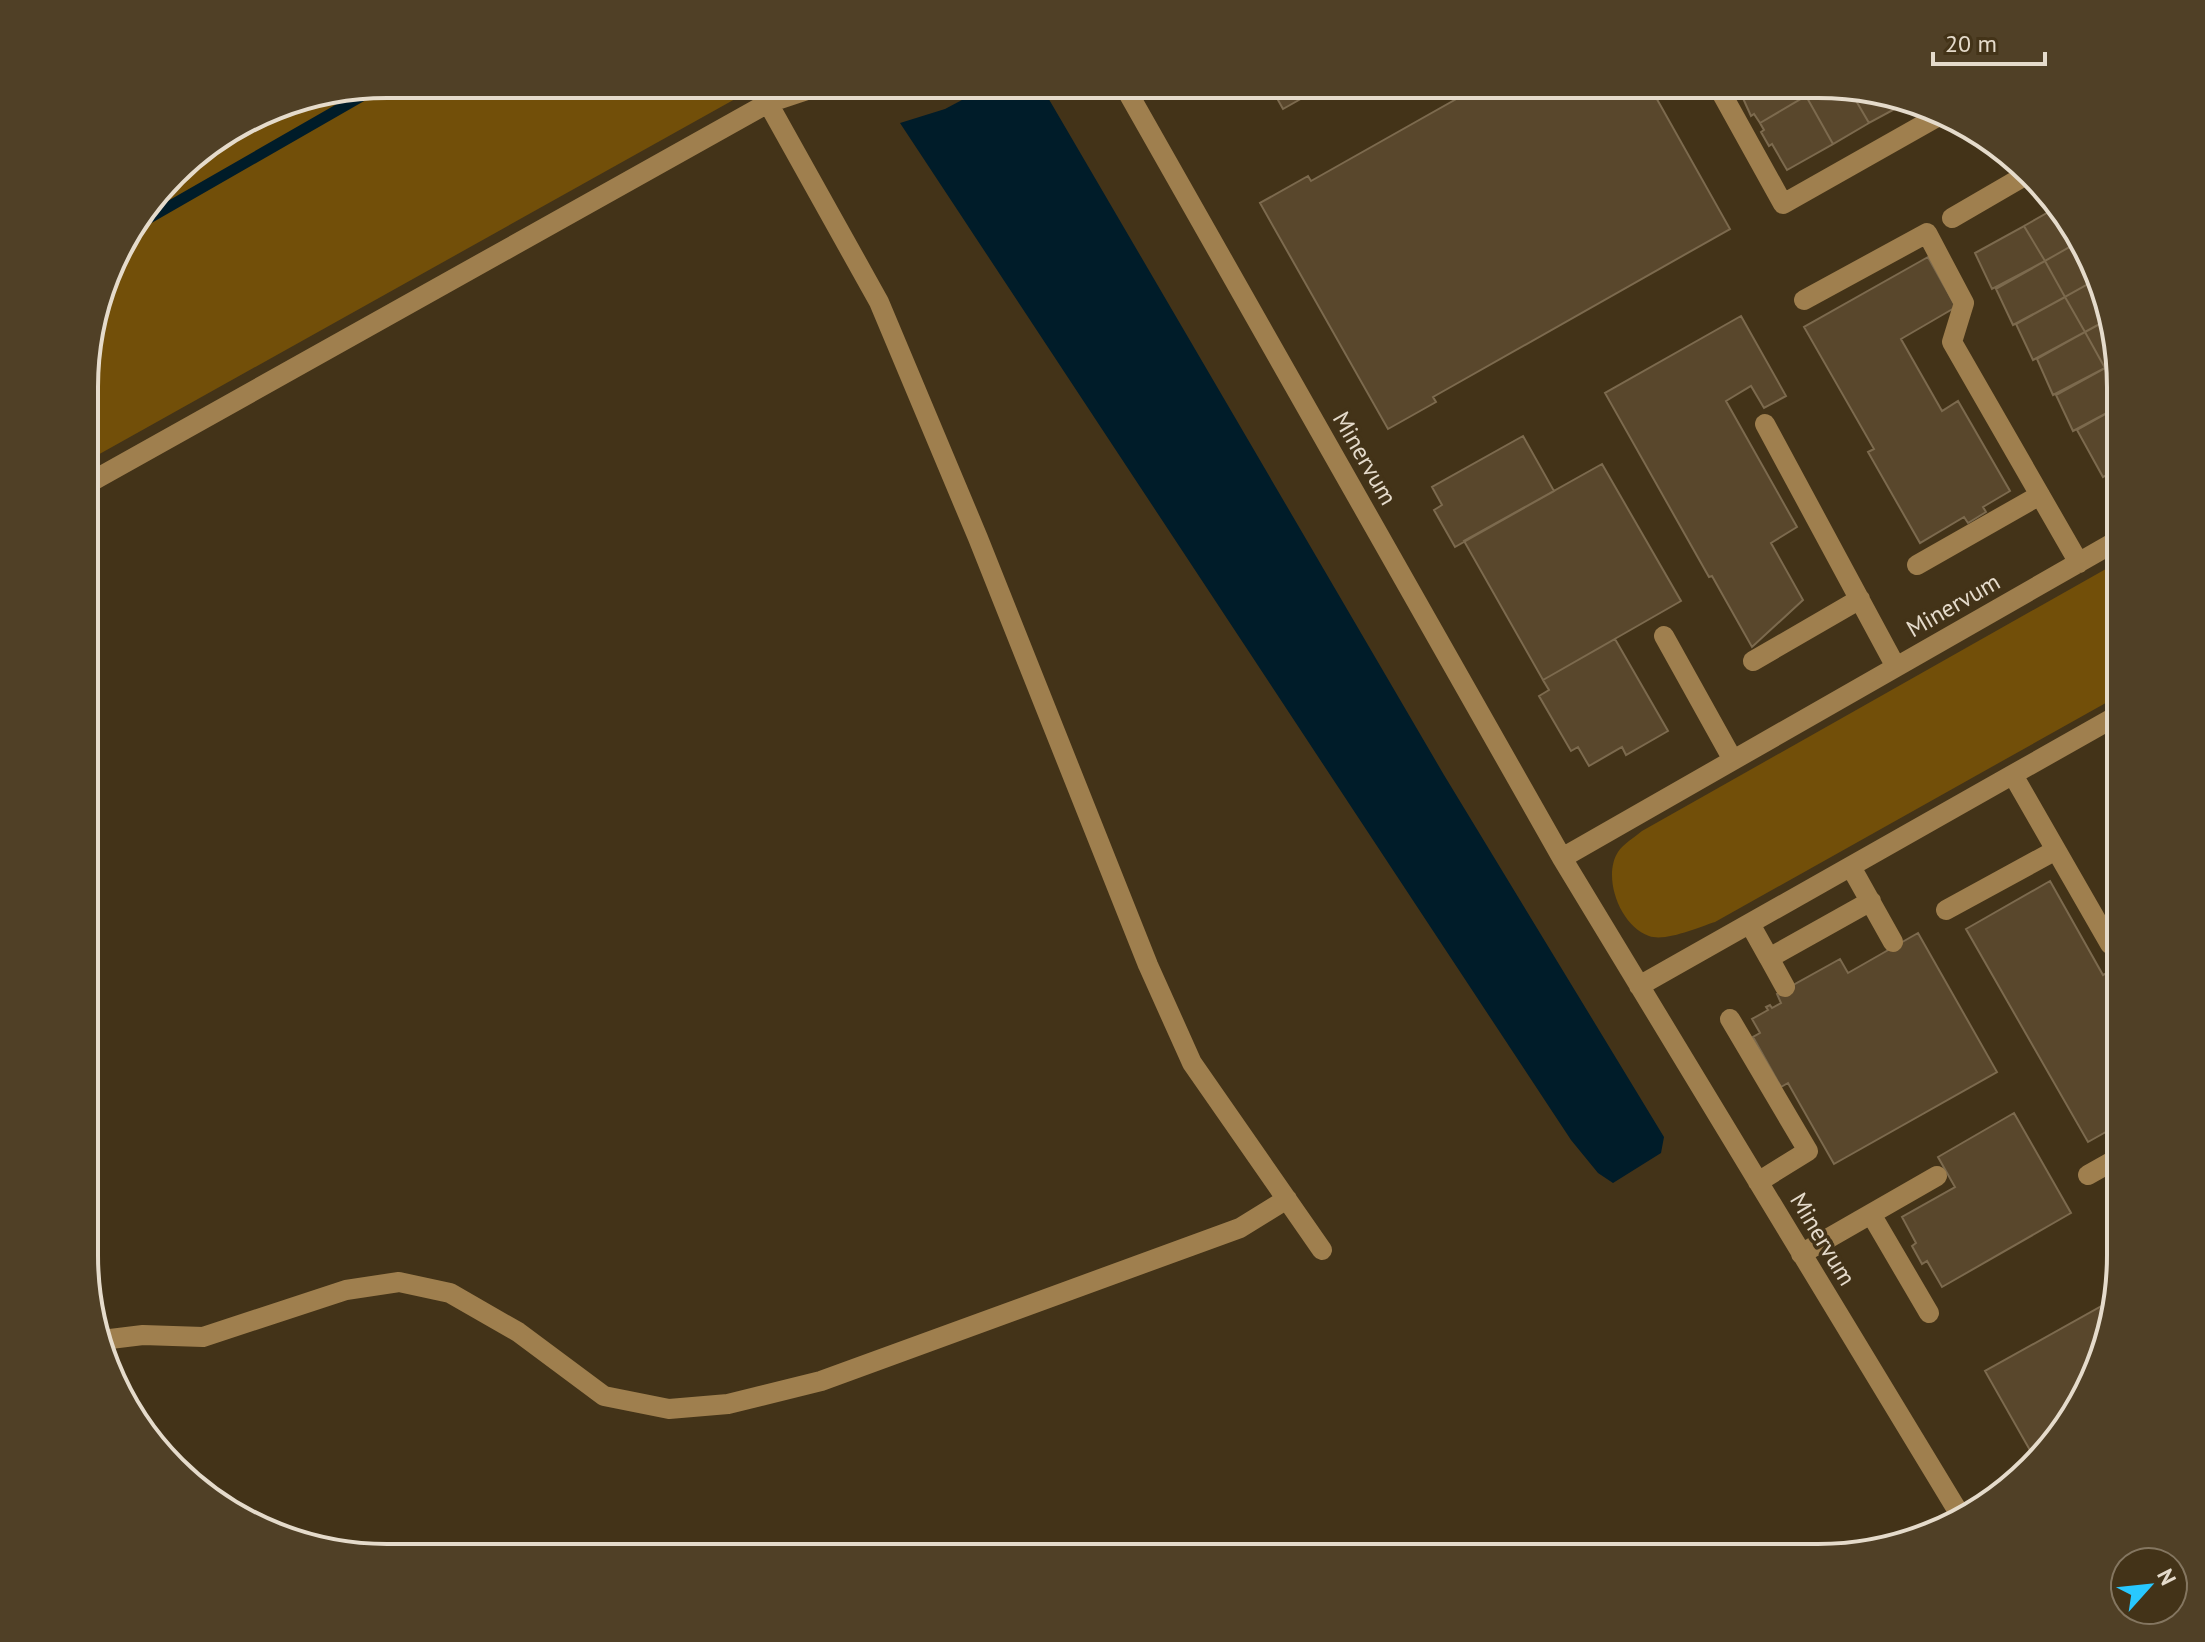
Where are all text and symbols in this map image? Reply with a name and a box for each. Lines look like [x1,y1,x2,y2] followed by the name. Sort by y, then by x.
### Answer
[1933,16,2045,66] scale bar
[1945,28,1997,59] text: 20 m
[1326,406,1404,510] street label: Minervum
[1901,566,2005,644] street label: Minervum
[1783,1187,1863,1291] street label: Minervum
[2109,1546,2189,1626] north arrow
[2151,1564,2183,1590] text: N

